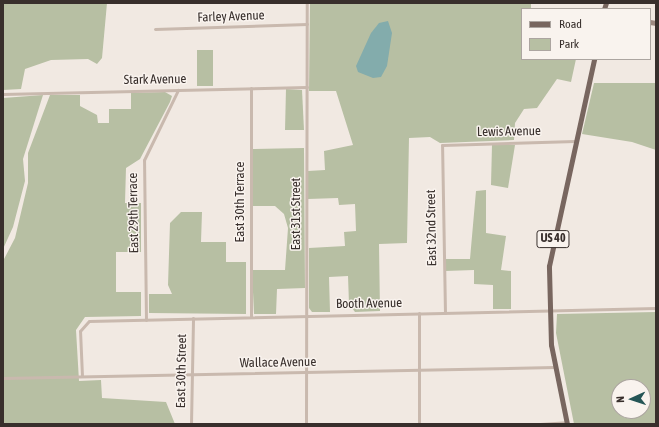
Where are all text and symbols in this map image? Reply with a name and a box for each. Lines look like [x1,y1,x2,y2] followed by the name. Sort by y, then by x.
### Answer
[197,8,265,26] street label: Farley Avenue
[521,8,651,60] legend
[559,17,582,31] text: Road
[559,37,579,51] text: Park
[124,72,186,88] street label: Stark Avenue
[477,124,541,140] street label: Lewis Avenue
[232,162,248,242] street label: East 30th Terrace
[125,172,143,254] street label: East 29th Terrace
[288,178,304,250] street label: East 31st Street
[424,190,440,266] street label: East 32nd Street
[536,229,570,249] road number: US 40
[336,296,402,312] street label: Booth Avenue
[174,334,190,408] street label: East 30th Street
[240,355,316,371] street label: Wallace Avenue
[611,379,651,419] north arrow
[614,396,626,403] text: N

